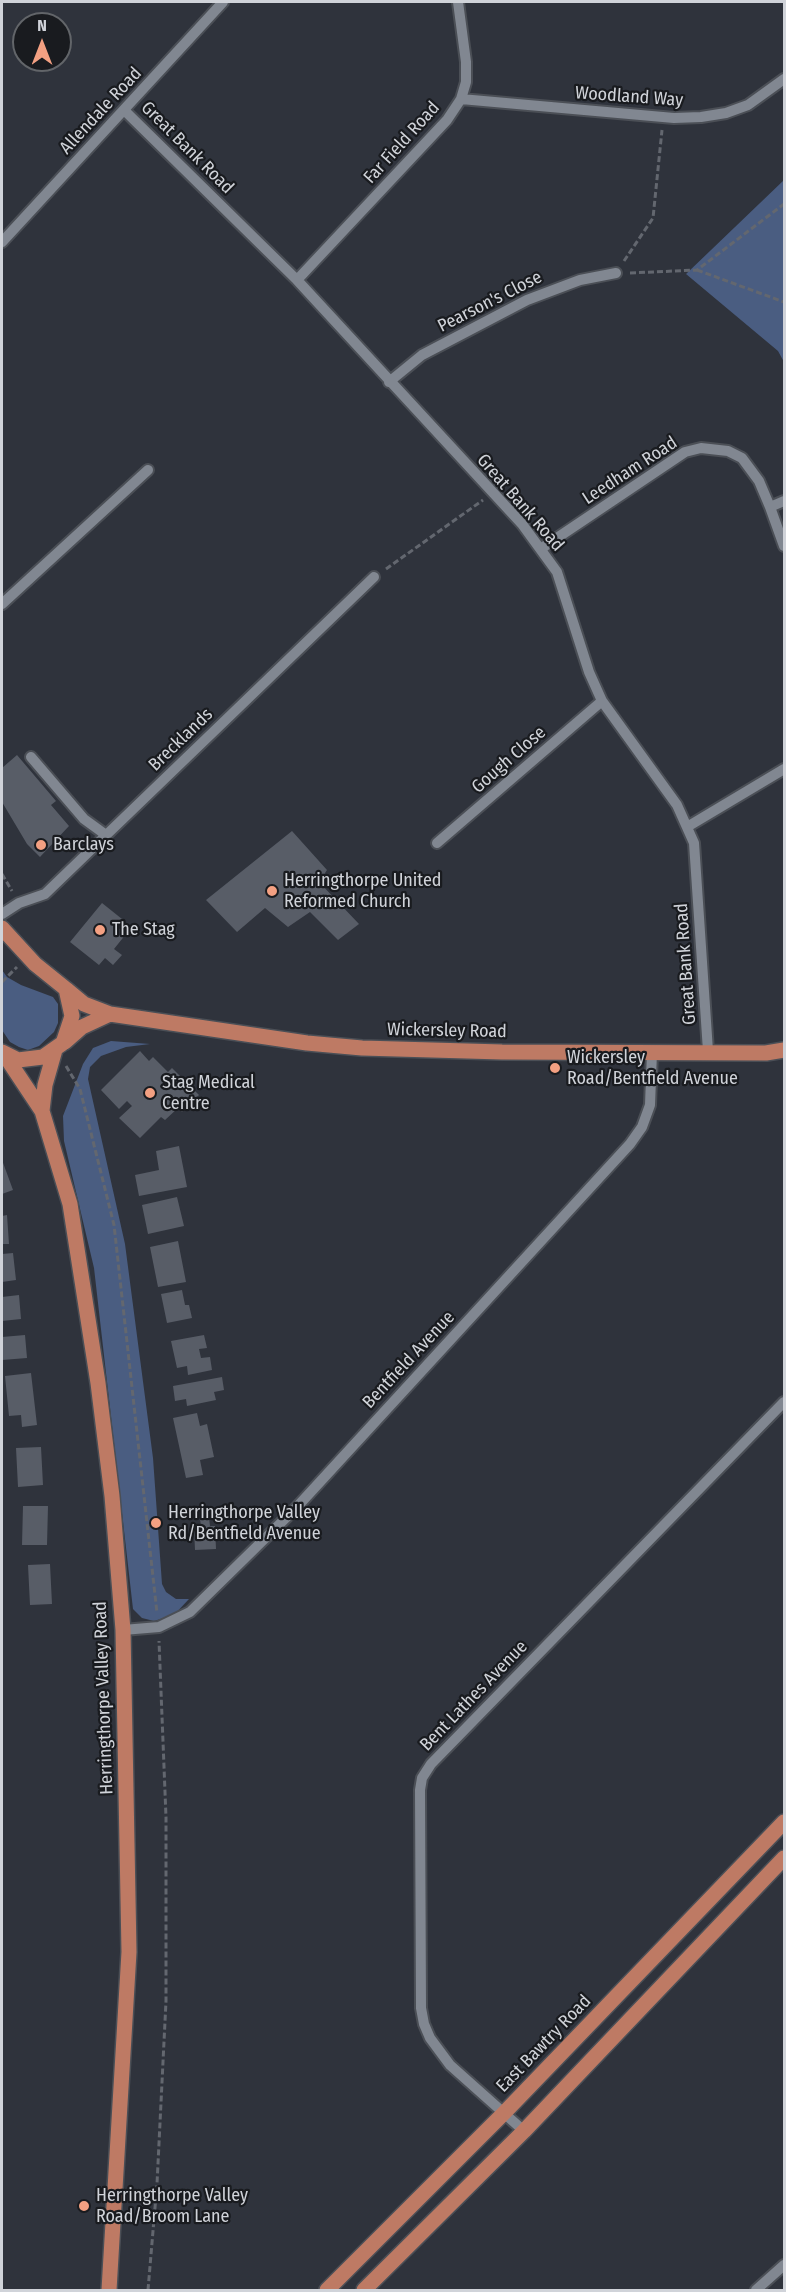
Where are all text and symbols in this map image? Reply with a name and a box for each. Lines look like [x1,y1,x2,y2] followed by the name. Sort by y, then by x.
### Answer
[12,12,72,72] north arrow
[37,16,47,35] text: N
[55,63,147,159] street label: Allendale Road
[574,82,684,112] street label: Woodland Way
[136,97,238,199] street label: Great Bank Road
[360,98,444,188] street label: Far Field Road
[434,267,546,337] street label: Pearson's Close
[579,432,681,510] street label: Leedham Road
[472,450,568,556] street label: Great Bank Road
[144,704,218,776] street label: Brecklands
[468,722,550,798] street label: Gough Close
[53,834,114,856] place label: Barclays
[34,838,48,852] marker: Barclays
[284,870,441,912] place label: Herringthorpe United Reformed Church
[265,884,279,898] marker: Herringthorpe United Reformed Church
[671,902,701,1026] street label: Great Bank Road
[112,919,175,941] place label: The Stag
[93,923,107,937] marker: The Stag
[387,1019,507,1043] street label: Wickersley Road
[567,1047,738,1090] place label: Wickersley Road/Bentfield Avenue
[548,1061,562,1075] marker: Wickersley Road/Bentfield Avenue
[162,1072,255,1114] place label: Stag Medical Centre
[143,1086,157,1100] marker: Stag Medical Centre
[358,1307,460,1413] street label: Bentfield Avenue
[168,1502,321,1544] place label: Herringthorpe Valley Rd/Bentfield Avenue
[149,1516,163,1530] marker: Herringthorpe Valley Rd/Bentfield Avenue
[90,1601,118,1795] street label: Herringthorpe Valley Road
[416,1636,532,1756] street label: Bent Lathes Avenue
[492,1991,596,2097] street label: East Bawtry Road
[96,2185,248,2228] place label: Herringthorpe Valley Road/Broom Lane
[77,2199,91,2213] marker: Herringthorpe Valley Road/Broom Lane

